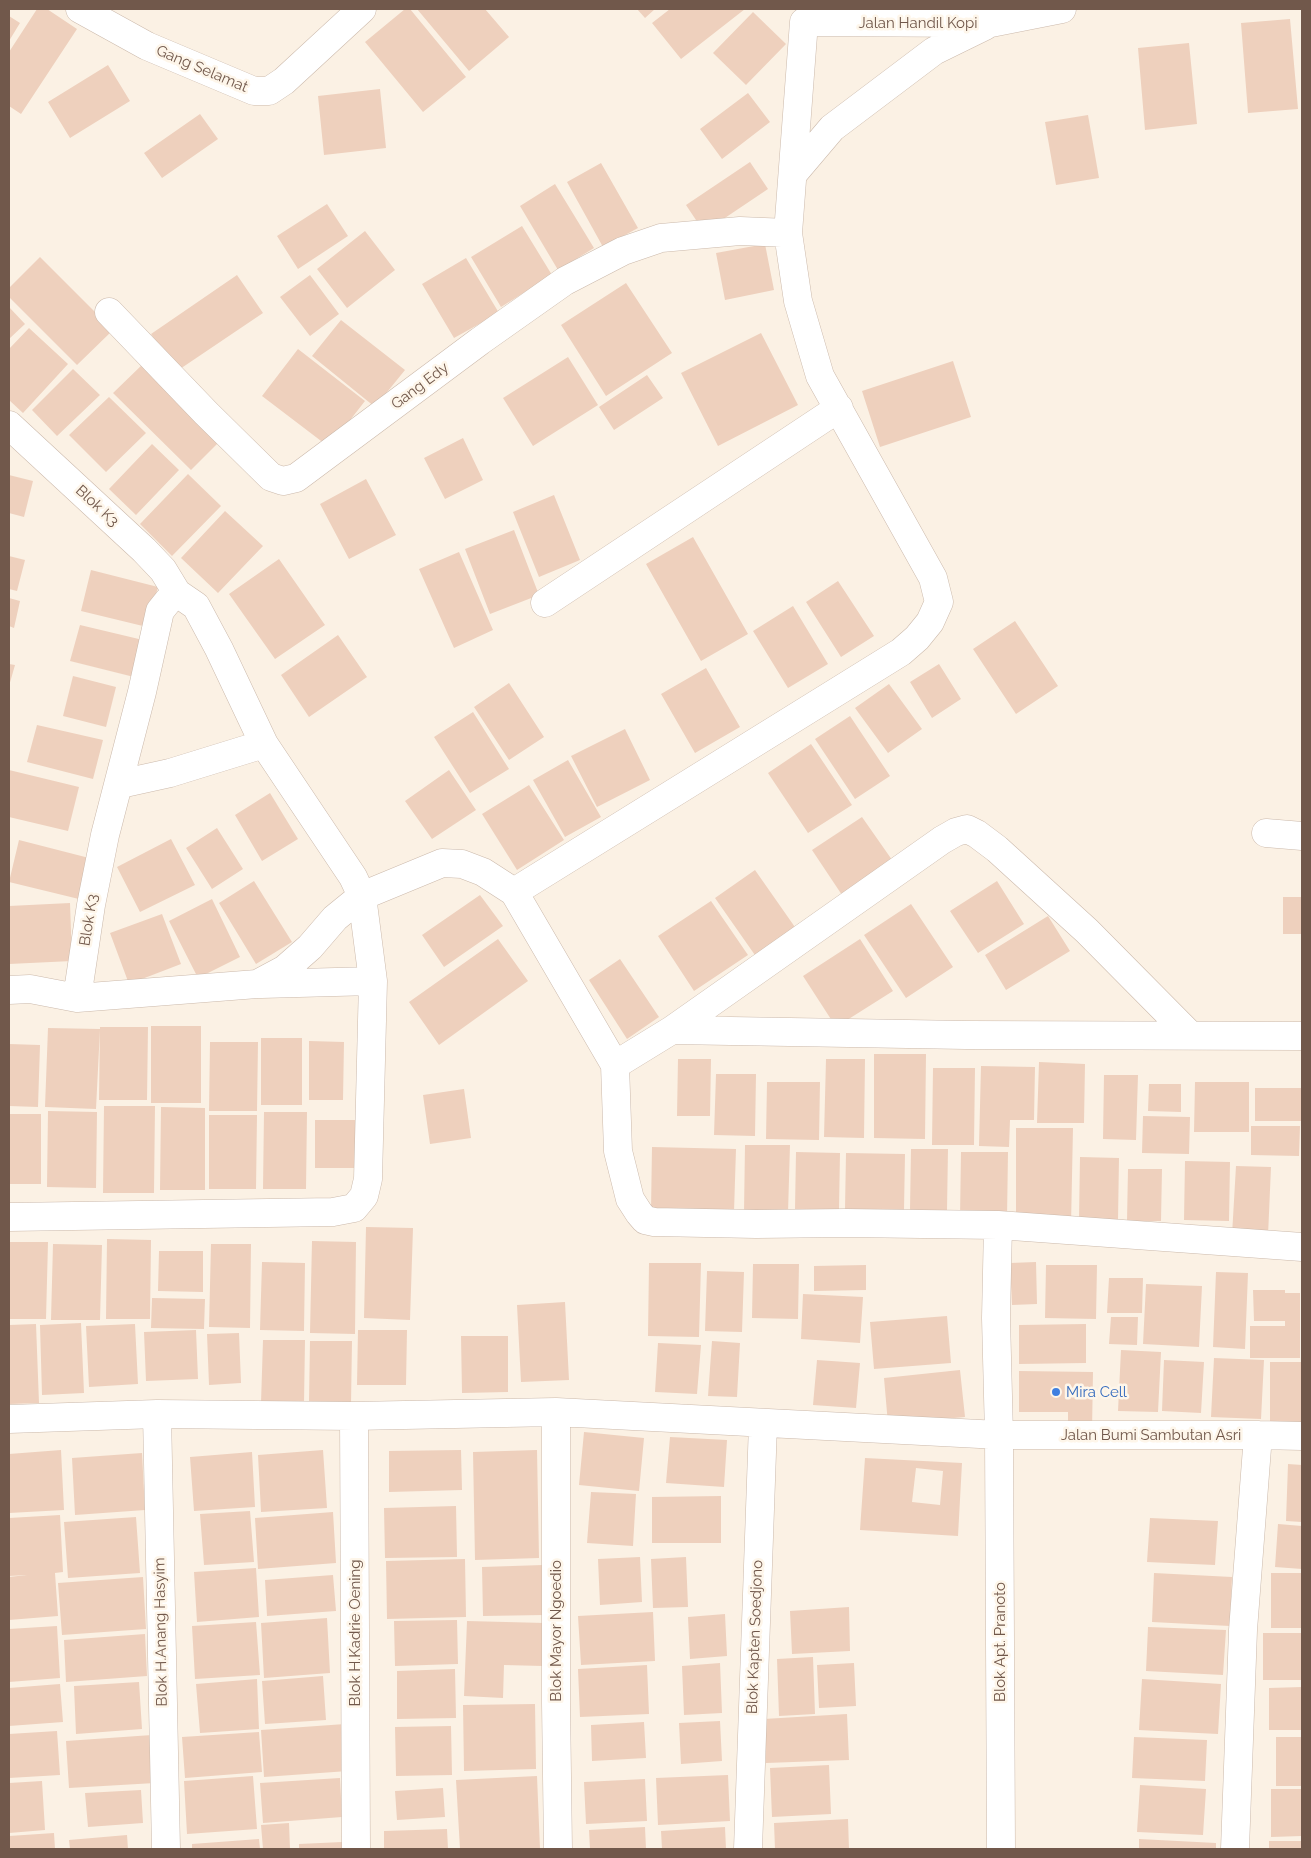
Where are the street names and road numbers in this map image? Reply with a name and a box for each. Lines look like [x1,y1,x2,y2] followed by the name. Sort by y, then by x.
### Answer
[858,14,978,32] street label: Jalan Handil Kopi
[153,42,251,96] street label: Gang Selamat
[388,359,452,413] street label: Gang Edy
[72,482,122,530] street label: Blok K3
[76,893,102,947] street label: Blok K3
[1061,1426,1241,1444] street label: Jalan Bumi Sambutan Asri
[151,1557,171,1707] street label: Blok H.Anang Hasyim
[346,1559,364,1707] street label: Blok H.Kadrie Oening
[547,1560,565,1702] street label: Blok Mayor Ngoedio
[743,1560,767,1714] street label: Blok Kapten Soedjono
[991,1582,1009,1702] street label: Blok Apt. Pranoto

